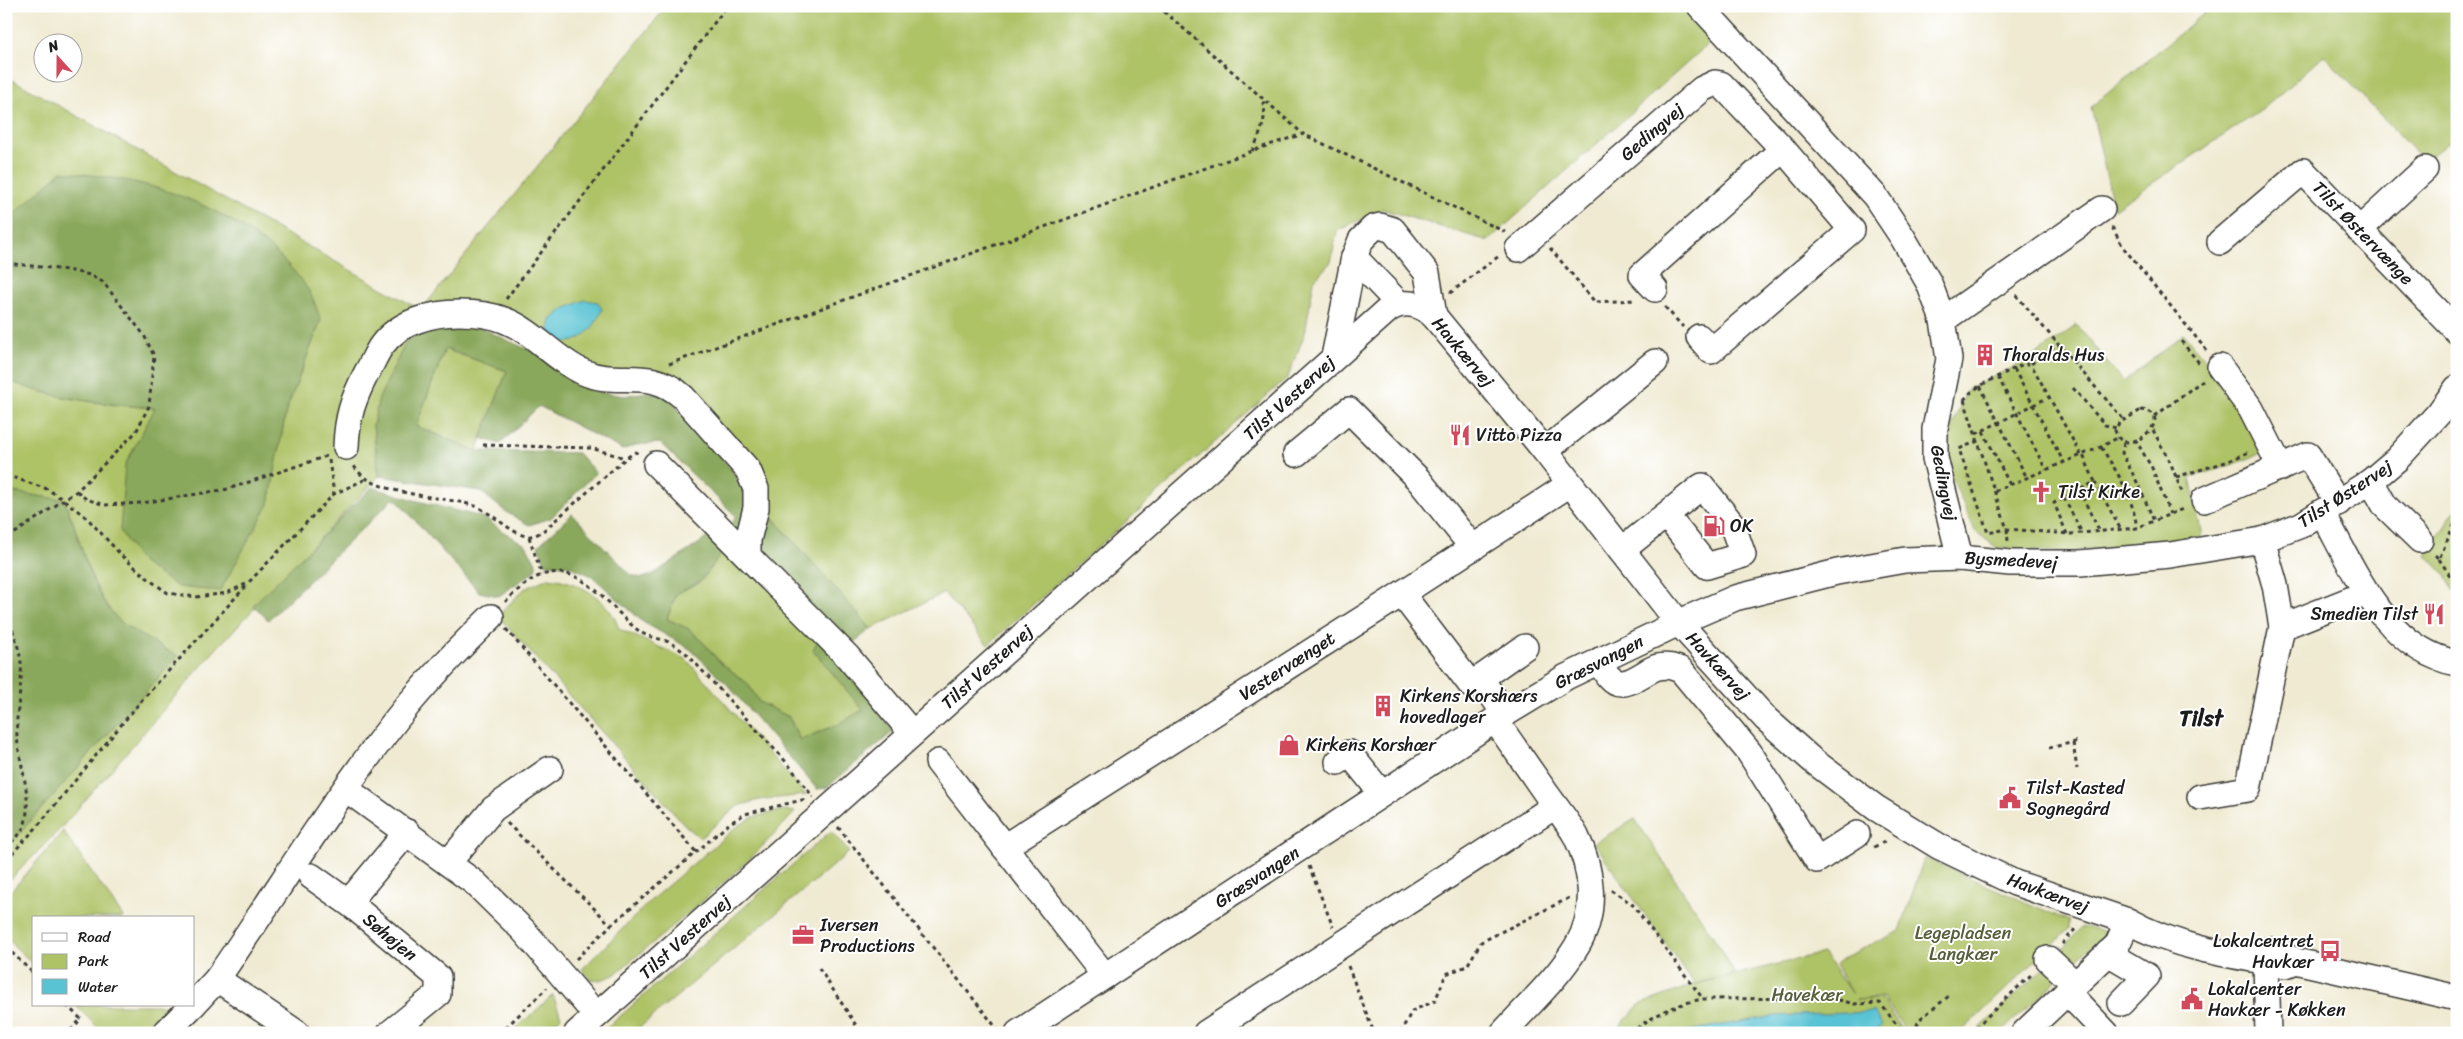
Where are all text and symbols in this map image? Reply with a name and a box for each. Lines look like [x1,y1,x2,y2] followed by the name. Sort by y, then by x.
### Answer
[32,32,82,82] north arrow
[44,33,63,60] text: N
[1613,95,1692,169] street label: Gedingvej
[2304,173,2422,293] street label: Tilst Østervænge
[1423,309,1503,395] street label: Havkærvej
[2002,339,2105,371] place label: Thoralds Hus
[1972,342,1998,368] building icon: Thoralds Hus
[1235,347,1343,449] street label: Tilst Vestervej
[1476,419,1562,451] place label: Vitto Pizza
[1447,422,1473,448] restaurant icon: Vitto Pizza
[1921,442,1967,524] street label: Gedingvej
[2291,451,2399,537] street label: Tilst Østervej
[2058,476,2140,508] place label: Tilst Kirke
[2028,479,2054,505] church icon: Tilst Kirke
[1730,510,1754,542] place label: OK
[1701,513,1727,539] fuel station icon: OK
[1964,542,2059,578] street label: Bysmedevej
[2310,598,2419,630] place label: Smedien Tilst
[2421,601,2447,627] restaurant icon: Smedien Tilst
[933,616,1041,718] street label: Tilst Vestervej
[1232,623,1342,709] street label: Vestervænget
[1678,624,1759,709] street label: Havkærvej
[1549,626,1650,698] street label: Græsvangen
[1399,680,1538,733] place label: Kirkens Korshærs hovedlager
[1370,693,1396,719] building icon: Kirkens Korshærs hovedlager
[2179,699,2224,738] district label: Tilst
[1306,729,1438,761] place label: Kirkens Korshær
[1276,732,1302,758] shop icon: Kirkens Korshær
[2026,772,2126,825] place label: Tilst-Kasted Sognegård
[1997,785,2023,811] public building icon: Tilst-Kasted Sognegård
[1208,837,1307,917] street label: Græsvangen
[2002,863,2094,923] street label: Havkærvej
[631,886,739,988] street label: Tilst Vestervej
[355,904,425,970] street label: Søhøjen
[819,909,915,962] place label: Iversen Productions
[32,916,195,1006] legend
[1915,917,2011,970] park label: Legepladsen Langkær
[790,922,816,948] office icon: Iversen Productions
[78,924,111,950] text: Road
[2213,925,2316,978] place label: Lokalcentret Havkær
[2317,938,2343,964] bus stop icon: Lokalcentret Havkær
[78,948,109,974] text: Park
[2208,973,2346,1026] place label: Lokalcenter Havkær - Køkken
[78,974,118,1000] text: Water
[1771,979,1844,1011] park label: Havekær
[2179,986,2205,1012] public building icon: Lokalcenter Havkær - Køkken

